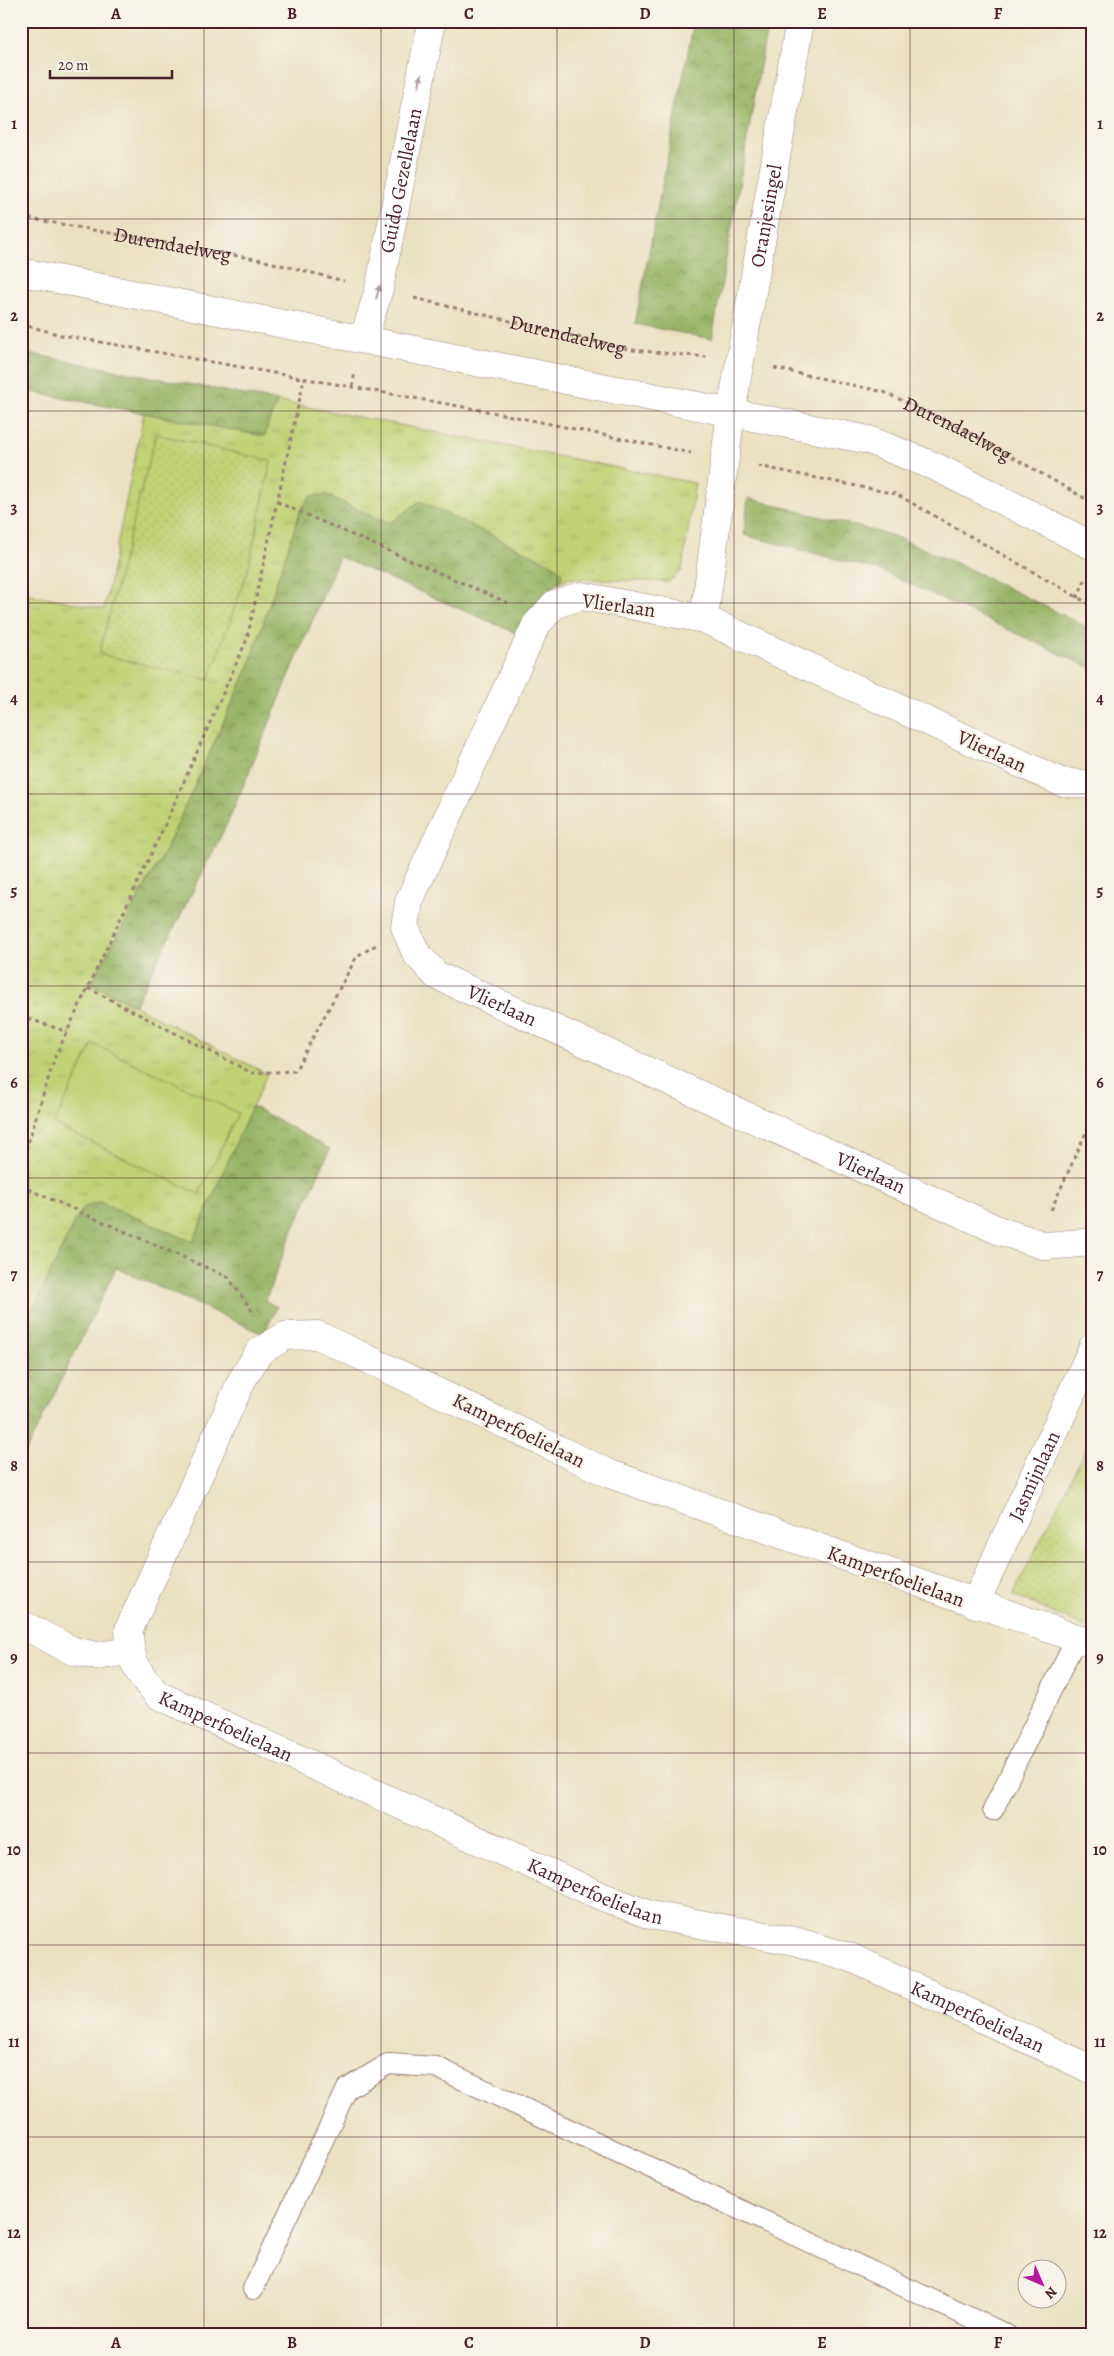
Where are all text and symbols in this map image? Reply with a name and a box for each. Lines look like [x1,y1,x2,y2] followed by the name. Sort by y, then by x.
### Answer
[110,3,122,25] text: A
[287,3,297,25] text: B
[464,3,474,25] text: C
[639,3,651,25] text: D
[817,3,827,25] text: E
[994,3,1003,25] text: F
[50,48,172,80] scale bar
[58,55,89,75] text: 20 m
[417,72,425,88] one-way arrow
[373,105,429,255] street label: Guido Gezellelaan
[11,113,17,135] text: 1
[1097,113,1103,135] text: 1
[744,162,788,269] street label: Oranjesingel
[112,221,233,268] street label: Durendaelweg
[374,284,382,299] one-way arrow
[10,305,18,327] text: 2
[1096,305,1104,327] text: 2
[507,308,628,362] street label: Durendaelweg
[899,390,1017,468] street label: Durendaelweg
[11,497,18,519] text: 3
[1097,497,1104,519] text: 3
[580,587,657,624] street label: Vlierlaan
[10,688,18,710] text: 4
[1096,688,1104,710] text: 4
[952,723,1031,779] street label: Vlierlaan
[11,880,18,902] text: 5
[1097,880,1104,902] text: 5
[462,978,541,1033] street label: Vlierlaan
[10,1072,18,1094] text: 6
[1096,1072,1104,1094] text: 6
[831,1145,910,1200] street label: Vlierlaan
[11,1264,18,1286] text: 7
[1097,1264,1104,1286] text: 7
[448,1387,590,1474] street label: Kamperfoelielaan
[1002,1427,1067,1525] street label: Jasmijnlaan
[10,1455,18,1477] text: 8
[1096,1455,1104,1477] text: 8
[823,1539,968,1614] street label: Kamperfoelielaan
[10,1647,18,1669] text: 9
[1096,1647,1104,1669] text: 9
[154,1684,297,1768] street label: Kamperfoelielaan
[7,1839,21,1861] text: 10
[1093,1839,1107,1861] text: 10
[523,1851,665,1931] street label: Kamperfoelielaan
[906,1974,1049,2060] street label: Kamperfoelielaan
[8,2031,20,2053] text: 11
[1094,2031,1106,2053] text: 11
[7,2222,21,2244] text: 12
[1093,2222,1107,2244] text: 12
[1016,2258,1066,2308] north arrow
[1041,2283,1061,2303] text: N
[110,2332,122,2354] text: A
[287,2332,297,2354] text: B
[464,2332,474,2354] text: C
[639,2332,651,2354] text: D
[817,2332,827,2354] text: E
[994,2332,1003,2354] text: F

